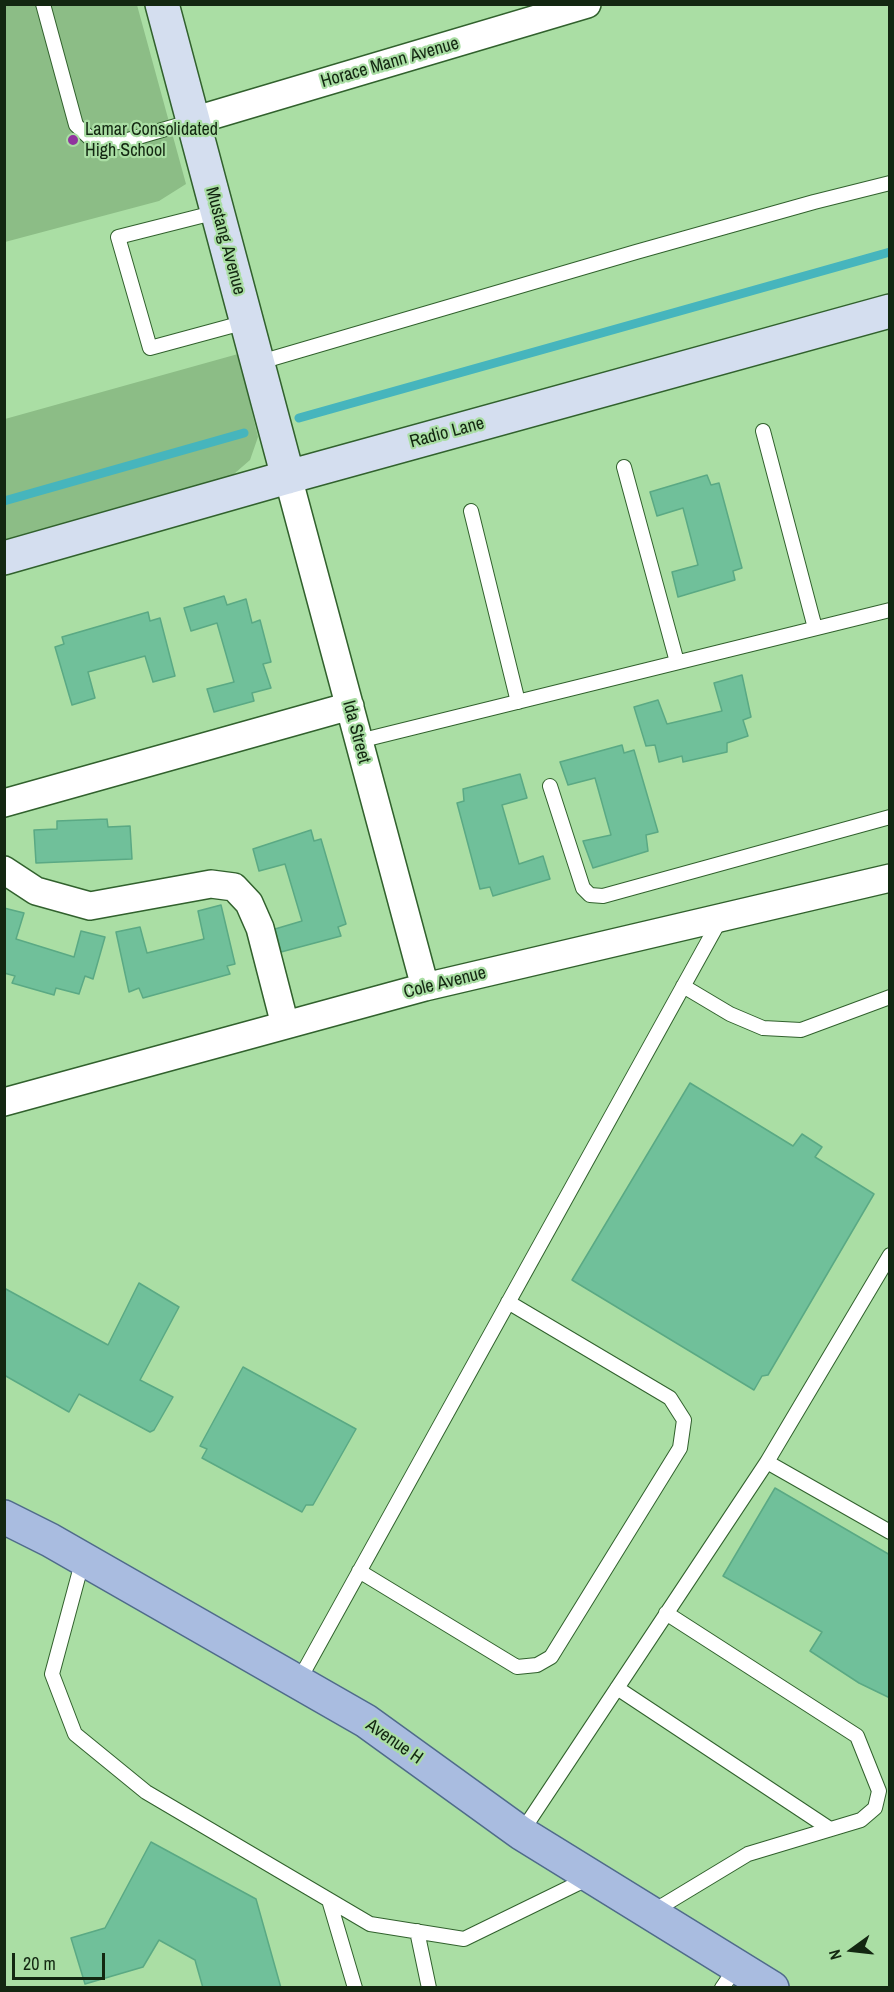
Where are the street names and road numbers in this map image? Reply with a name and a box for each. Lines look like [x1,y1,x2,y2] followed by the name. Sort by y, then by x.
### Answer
[319,33,461,93] street label: Horace Mann Avenue
[200,185,250,297] street label: Mustang Avenue
[407,413,487,453] street label: Radio Lane
[337,698,375,766] street label: Ida Street
[402,962,488,1004] street label: Cole Avenue
[361,1715,427,1769] street label: Avenue H

